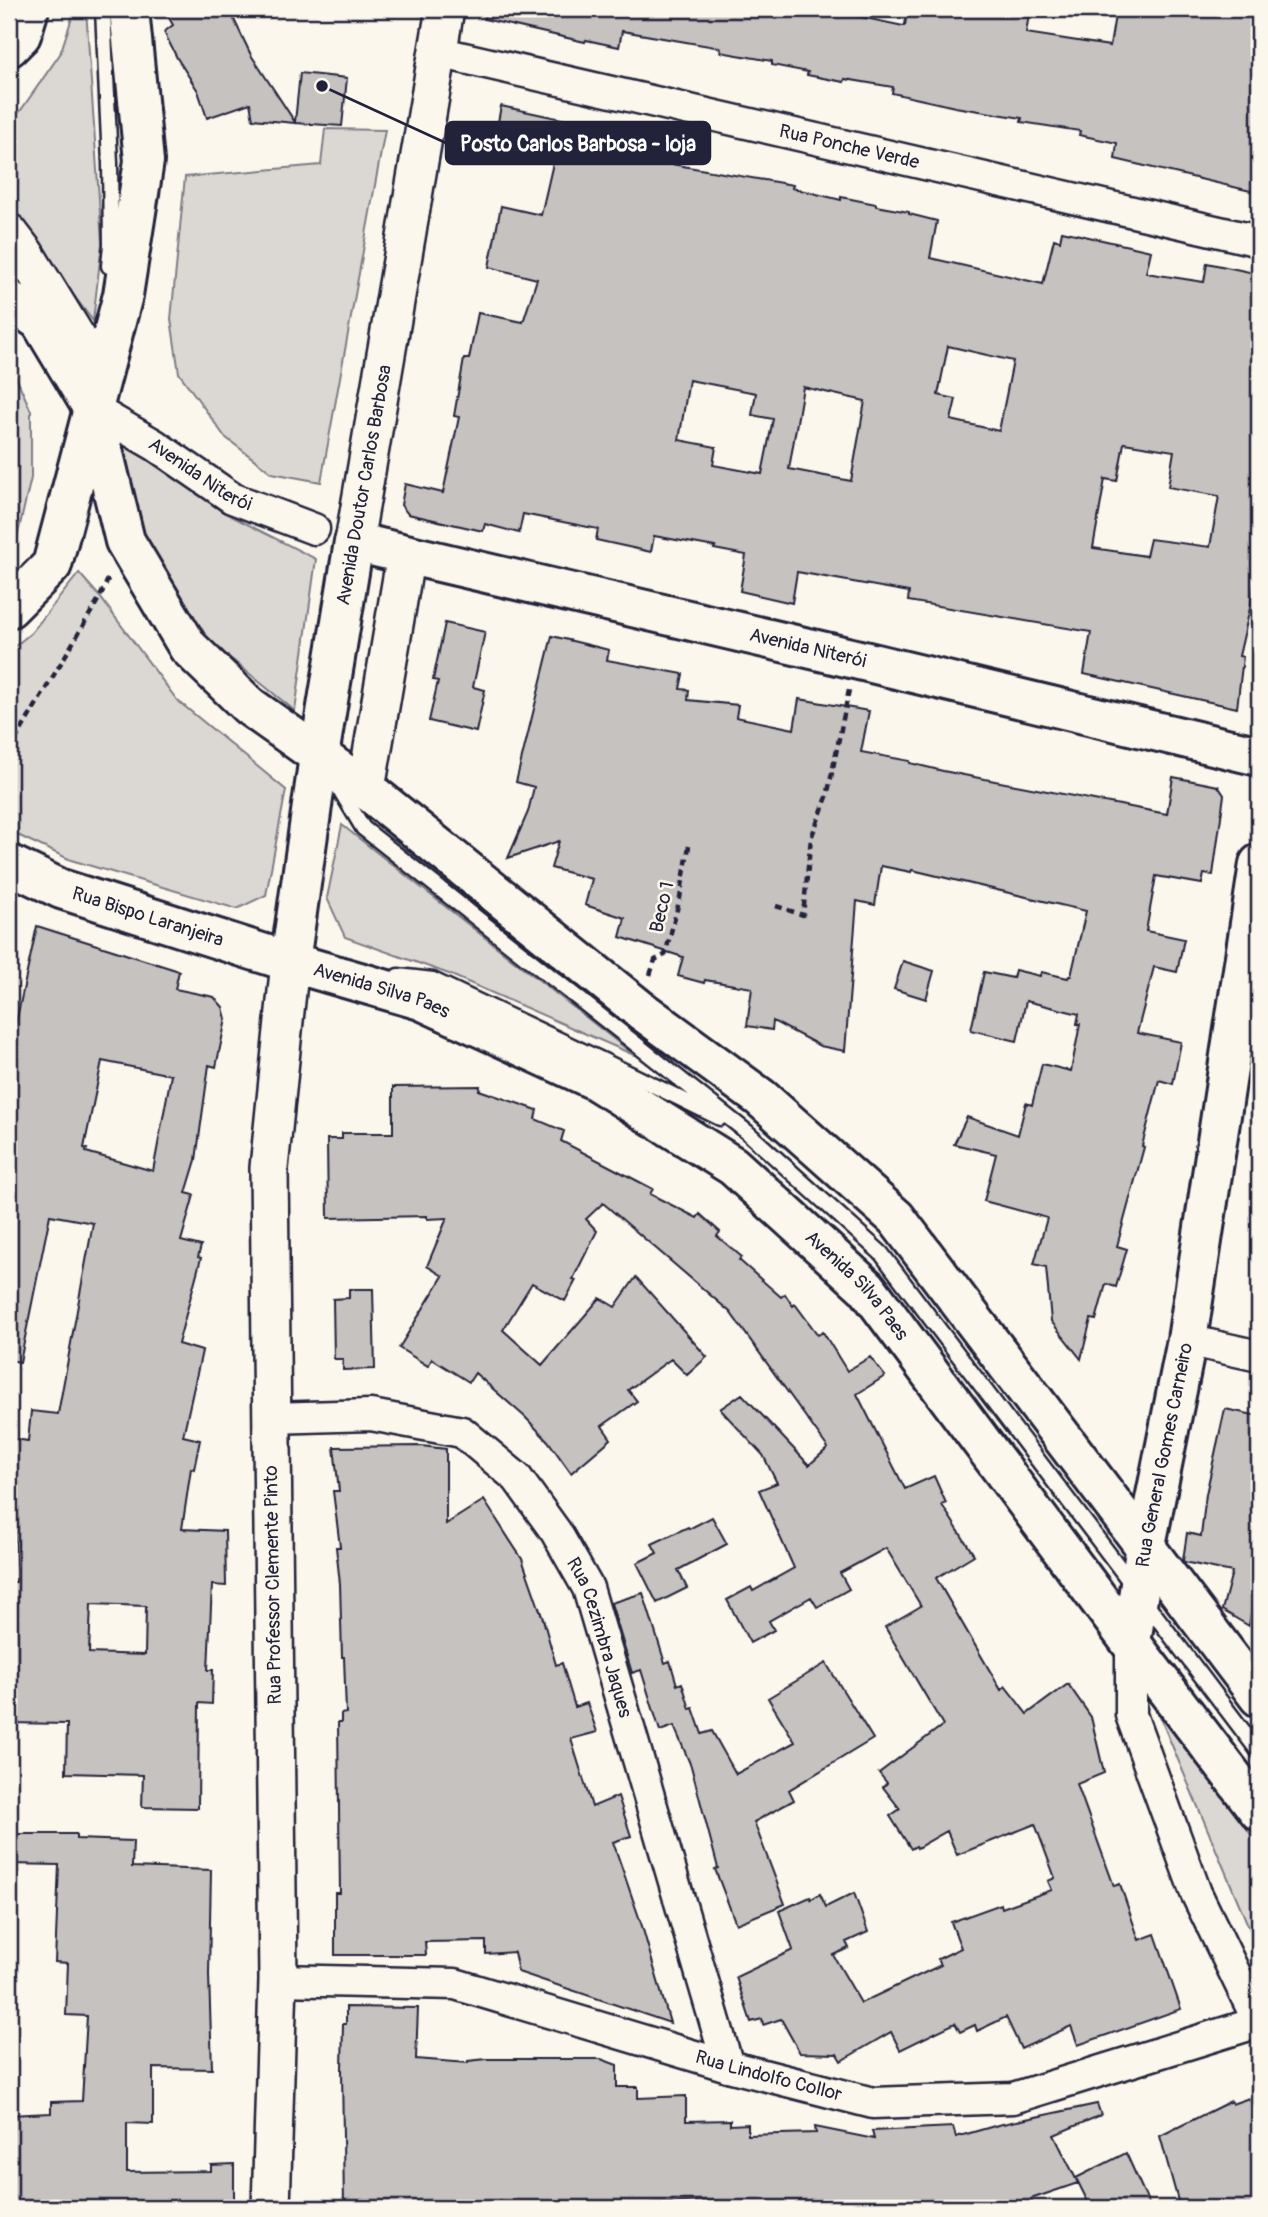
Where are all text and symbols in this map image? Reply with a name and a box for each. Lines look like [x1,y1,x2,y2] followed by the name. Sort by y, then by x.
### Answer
[777,119,922,175] street label: Rua Ponche Verde
[446,122,710,164] callout: Posto Carlos Barbosa - loja
[460,131,696,158] text: Posto Carlos Barbosa - loja
[331,363,397,607] street label: Avenida Doutor Carlos Barbosa
[144,432,255,516] street label: Avenida Niterói
[747,623,869,673] street label: Avenida Niterói
[645,879,679,935] street label: Beco 1
[69,881,227,952] street label: Rua Bispo Laranjeira
[311,957,454,1024] street label: Avenida Silva Paes
[800,1225,914,1346] street label: Avenida Silva Paes
[1131,1341,1198,1569] street label: Rua General Gomes Carneiro
[259,1465,287,1705] street label: Rua Professor Clemente Pinto
[561,1553,637,1721] street label: Rua Cezimbra Jaques
[692,2045,845,2107] street label: Rua Lindolfo Collor

